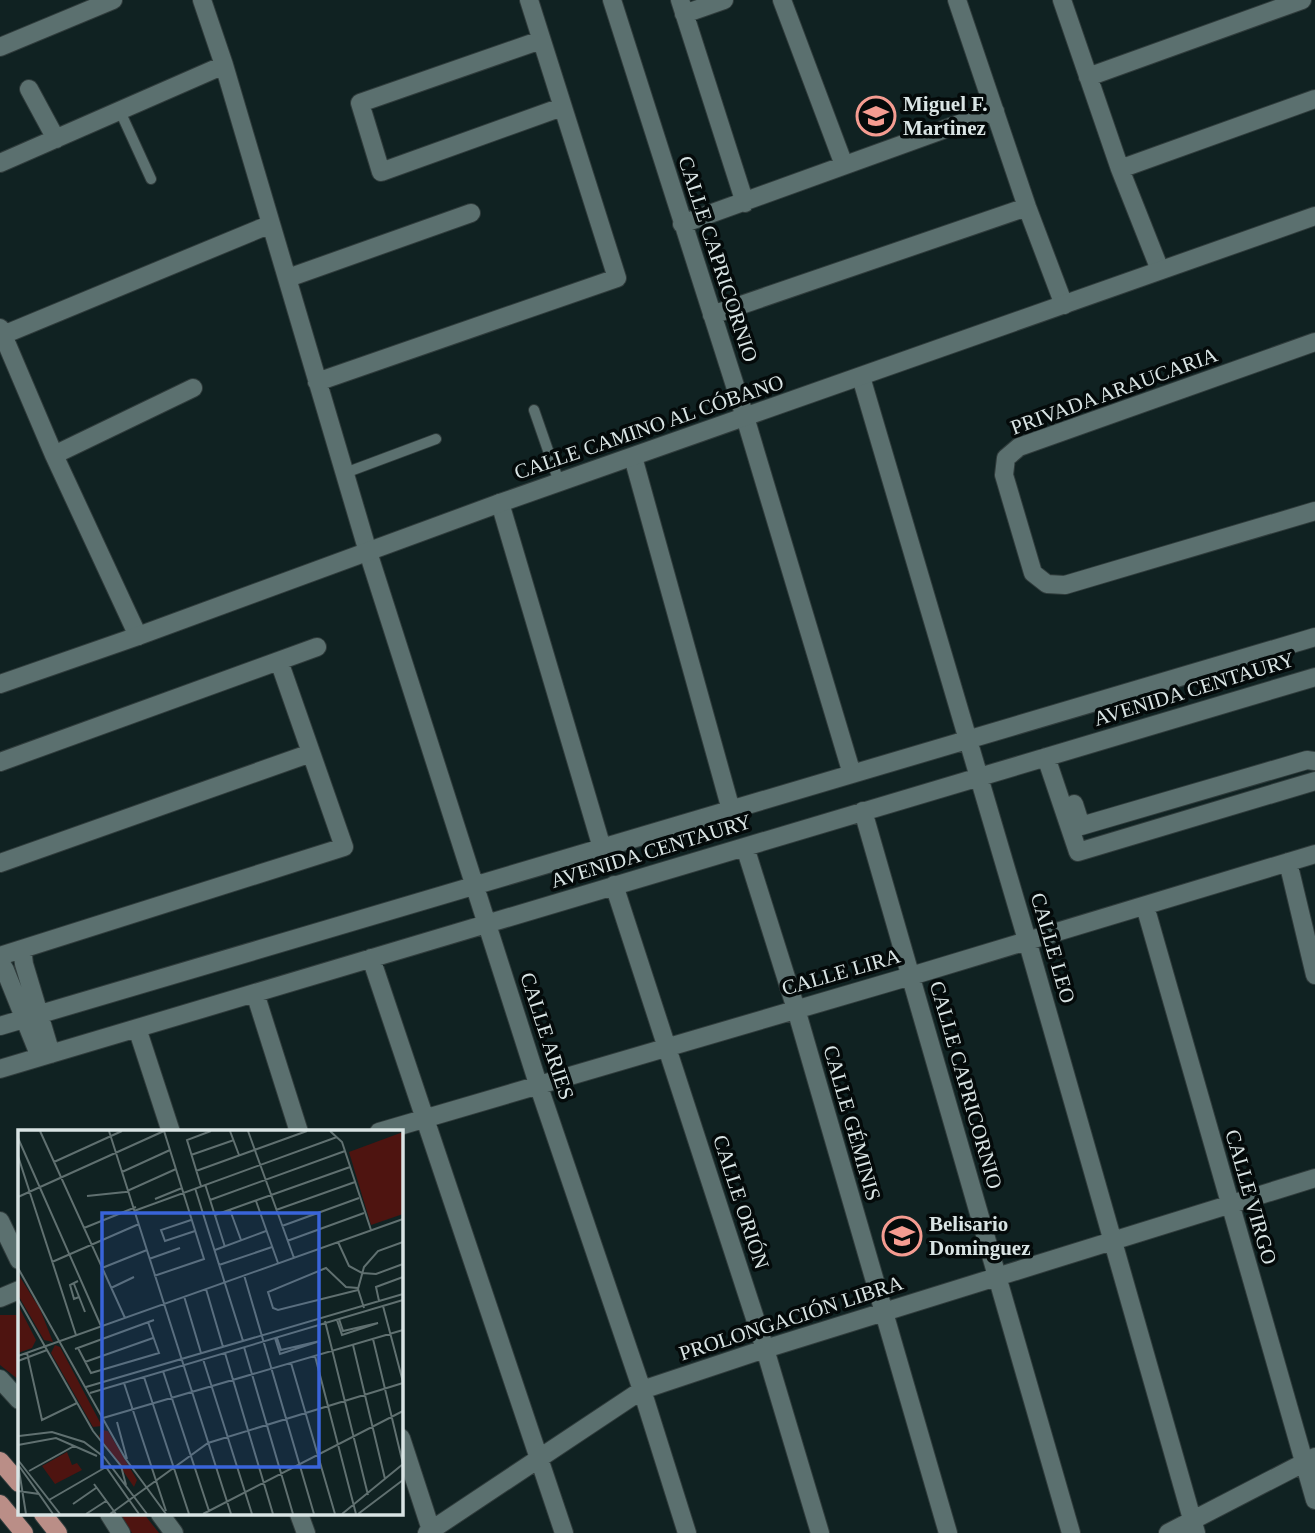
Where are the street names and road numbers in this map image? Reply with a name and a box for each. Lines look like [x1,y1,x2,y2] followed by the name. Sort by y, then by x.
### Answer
[673,153,763,365] street label: CALLE CAPRICORNIO
[1007,342,1222,440] street label: PRIVADA ARAUCARIA
[511,370,787,484] street label: CALLE CAMINO AL CÓBANO
[1091,647,1297,731] street label: AVENIDA CENTAURY
[548,809,754,893] street label: AVENIDA CENTAURY
[1026,890,1080,1006] street label: CALLE LEO
[779,943,904,1000] street label: CALLE LIRA
[515,969,579,1103] street label: CALLE ARIES
[925,978,1007,1192] street label: CALLE CAPRICORNIO
[818,1043,886,1203] street label: CALLE GÉMINIS
[1220,1127,1282,1267] street label: CALLE VIRGO
[708,1132,774,1272] street label: CALLE ORIÓN
[676,1270,907,1366] street label: PROLONGACIÓN LIBRA

